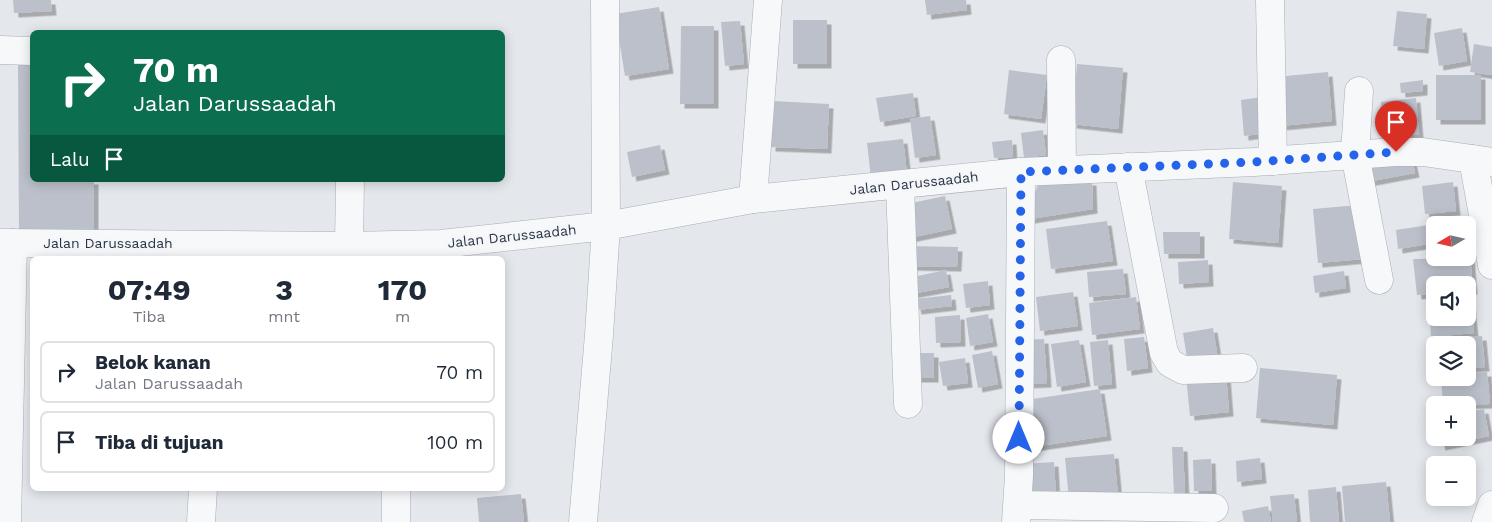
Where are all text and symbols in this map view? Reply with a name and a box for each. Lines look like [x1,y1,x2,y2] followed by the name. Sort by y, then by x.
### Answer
[133,49,219,91] text: 70 m
[50,50,115,115] icon: right
[133,91,337,116] text: Jalan Darussaadah
[1375,101,1417,152] pin
[1382,108,1410,136] icon: arrive
[100,145,128,173] icon: arrive
[50,148,90,171] text: Lalu
[849,168,979,198] street label: Jalan Darussaadah
[1426,216,1476,266] north arrow
[1426,216,1476,506] map controls
[447,221,577,251] street label: Jalan Darussaadah
[43,235,173,251] street label: Jalan Darussaadah
[108,272,191,307] text: 07:49
[275,272,293,307] text: 3
[378,272,427,307] text: 170
[1426,276,1476,326] button: sound
[133,307,166,326] text: Tiba
[268,307,300,326] text: mnt
[395,307,410,326] text: m
[1426,336,1476,386] button: layers
[95,351,211,374] text: Belok kanan
[52,358,80,386] icon: right
[436,361,483,384] text: 70 m
[95,374,243,393] text: Jalan Darussaadah
[1426,396,1476,446] button: +
[992,411,1044,463] position arrow
[52,428,80,456] icon: arrive
[95,431,224,454] text: Tiba di tujuan
[427,431,483,454] text: 100 m
[1426,456,1476,506] button: −

